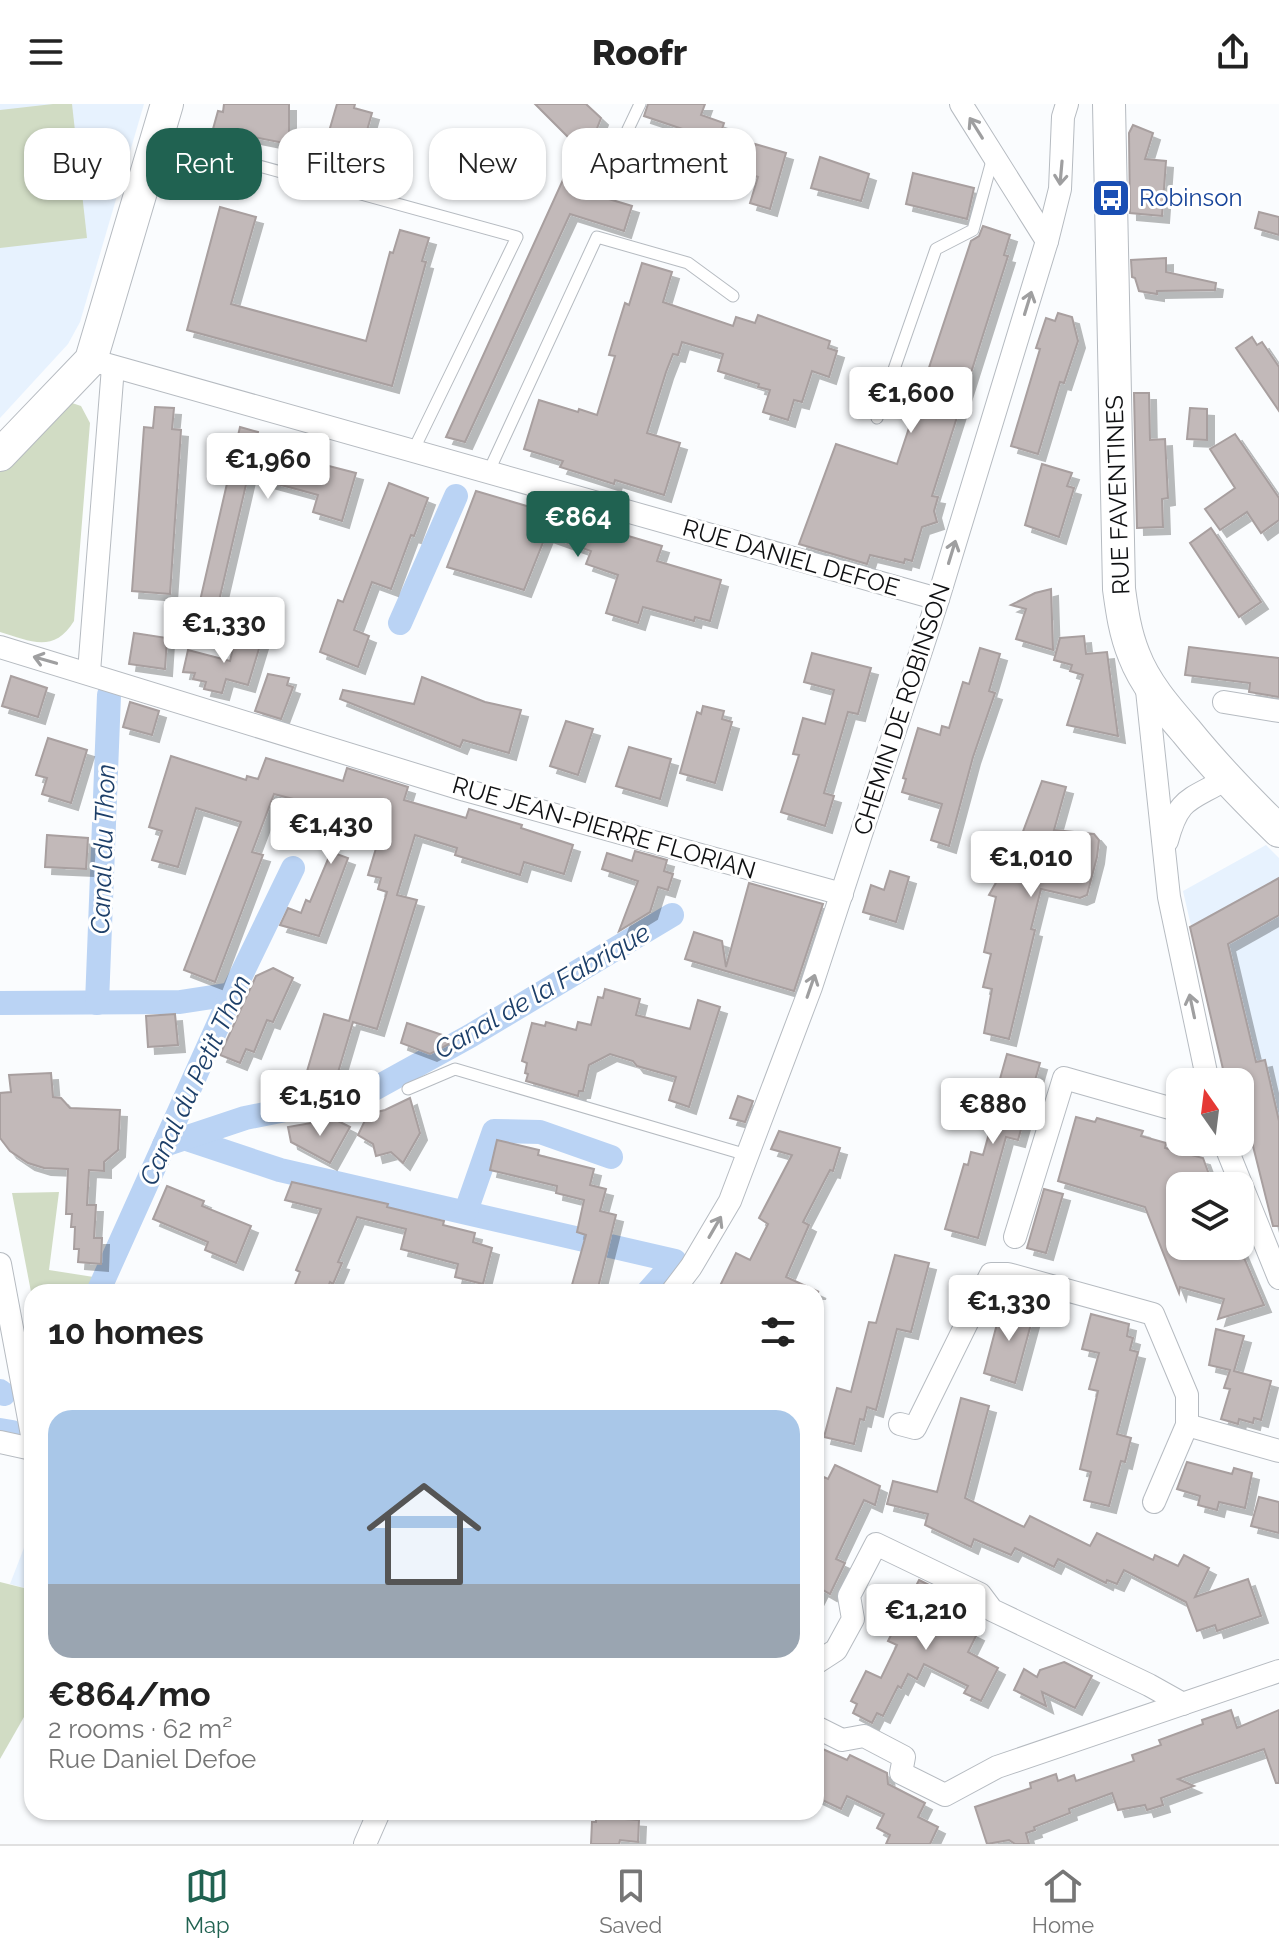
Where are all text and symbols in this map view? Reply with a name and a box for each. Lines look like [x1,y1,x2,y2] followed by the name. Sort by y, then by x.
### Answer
[24,30,68,74] icon: menu
[1211,30,1255,74] icon: share
[592,31,687,73] text: Roofr
[967,117,983,140] one-way arrow
[24,128,130,200] chip: Buy
[146,128,262,200] chip: Rent
[278,128,413,200] chip: Filters
[429,128,546,200] chip: New
[562,128,756,200] chip: Apartment
[1053,159,1068,186] one-way arrow
[1090,177,1132,219] bus stop icon: Robinson
[1139,183,1242,212] place label: Robinson
[1021,291,1036,317] one-way arrow
[846,367,976,435] pin: €1,600
[867,378,955,408] text: €1,600
[1100,395,1135,595] street label: RUE FAVENTINES
[203,433,333,501] pin: €1,960
[225,444,311,474] text: €1,960
[531,491,625,559] pin: €864
[544,502,612,532] text: €864
[679,513,903,602] street label: RUE DANIEL DEFOE
[946,540,960,565] one-way arrow
[847,579,956,839] street label: CHEMIN DE ROBINSON
[159,597,289,665] pin: €1,330
[182,608,266,638] text: €1,330
[32,651,58,666] one-way arrow
[85,763,121,935] water label: Canal du Thon
[449,770,759,885] street label: RUE JEAN-PIERRE FLORIAN
[266,798,396,866] pin: €1,430
[289,809,373,839] text: €1,430
[966,831,1096,899] pin: €1,010
[989,842,1073,872] text: €1,010
[429,917,655,1065] water label: Canal de la Fabrique
[133,970,257,1190] water label: Canal du Petit Thon
[805,974,819,999] one-way arrow
[1184,993,1199,1019] one-way arrow
[1166,1068,1254,1156] north arrow
[1166,1068,1254,1260] map controls
[255,1070,385,1138] pin: €1,510
[946,1078,1040,1146] pin: €880
[279,1081,361,1111] text: €1,510
[959,1089,1027,1119] text: €880
[1166,1172,1254,1260] button: layers
[707,1216,723,1239] one-way arrow
[944,1275,1074,1343] pin: €1,330
[967,1286,1051,1316] text: €1,330
[756,1310,800,1354] icon: filters
[48,1312,204,1352] text: 10 homes
[352,1462,496,1606] icon: home
[861,1584,991,1652] pin: €1,210
[884,1595,968,1625] text: €1,210
[48,1674,211,1714] text: €864/mo
[48,1714,232,1744] text: 2 rooms · 62 m²
[48,1744,256,1774] text: Rue Daniel Defoe
[185,1864,230,1938] tab: Map
[599,1864,662,1938] tab: Saved
[1032,1864,1094,1938] tab: Home

